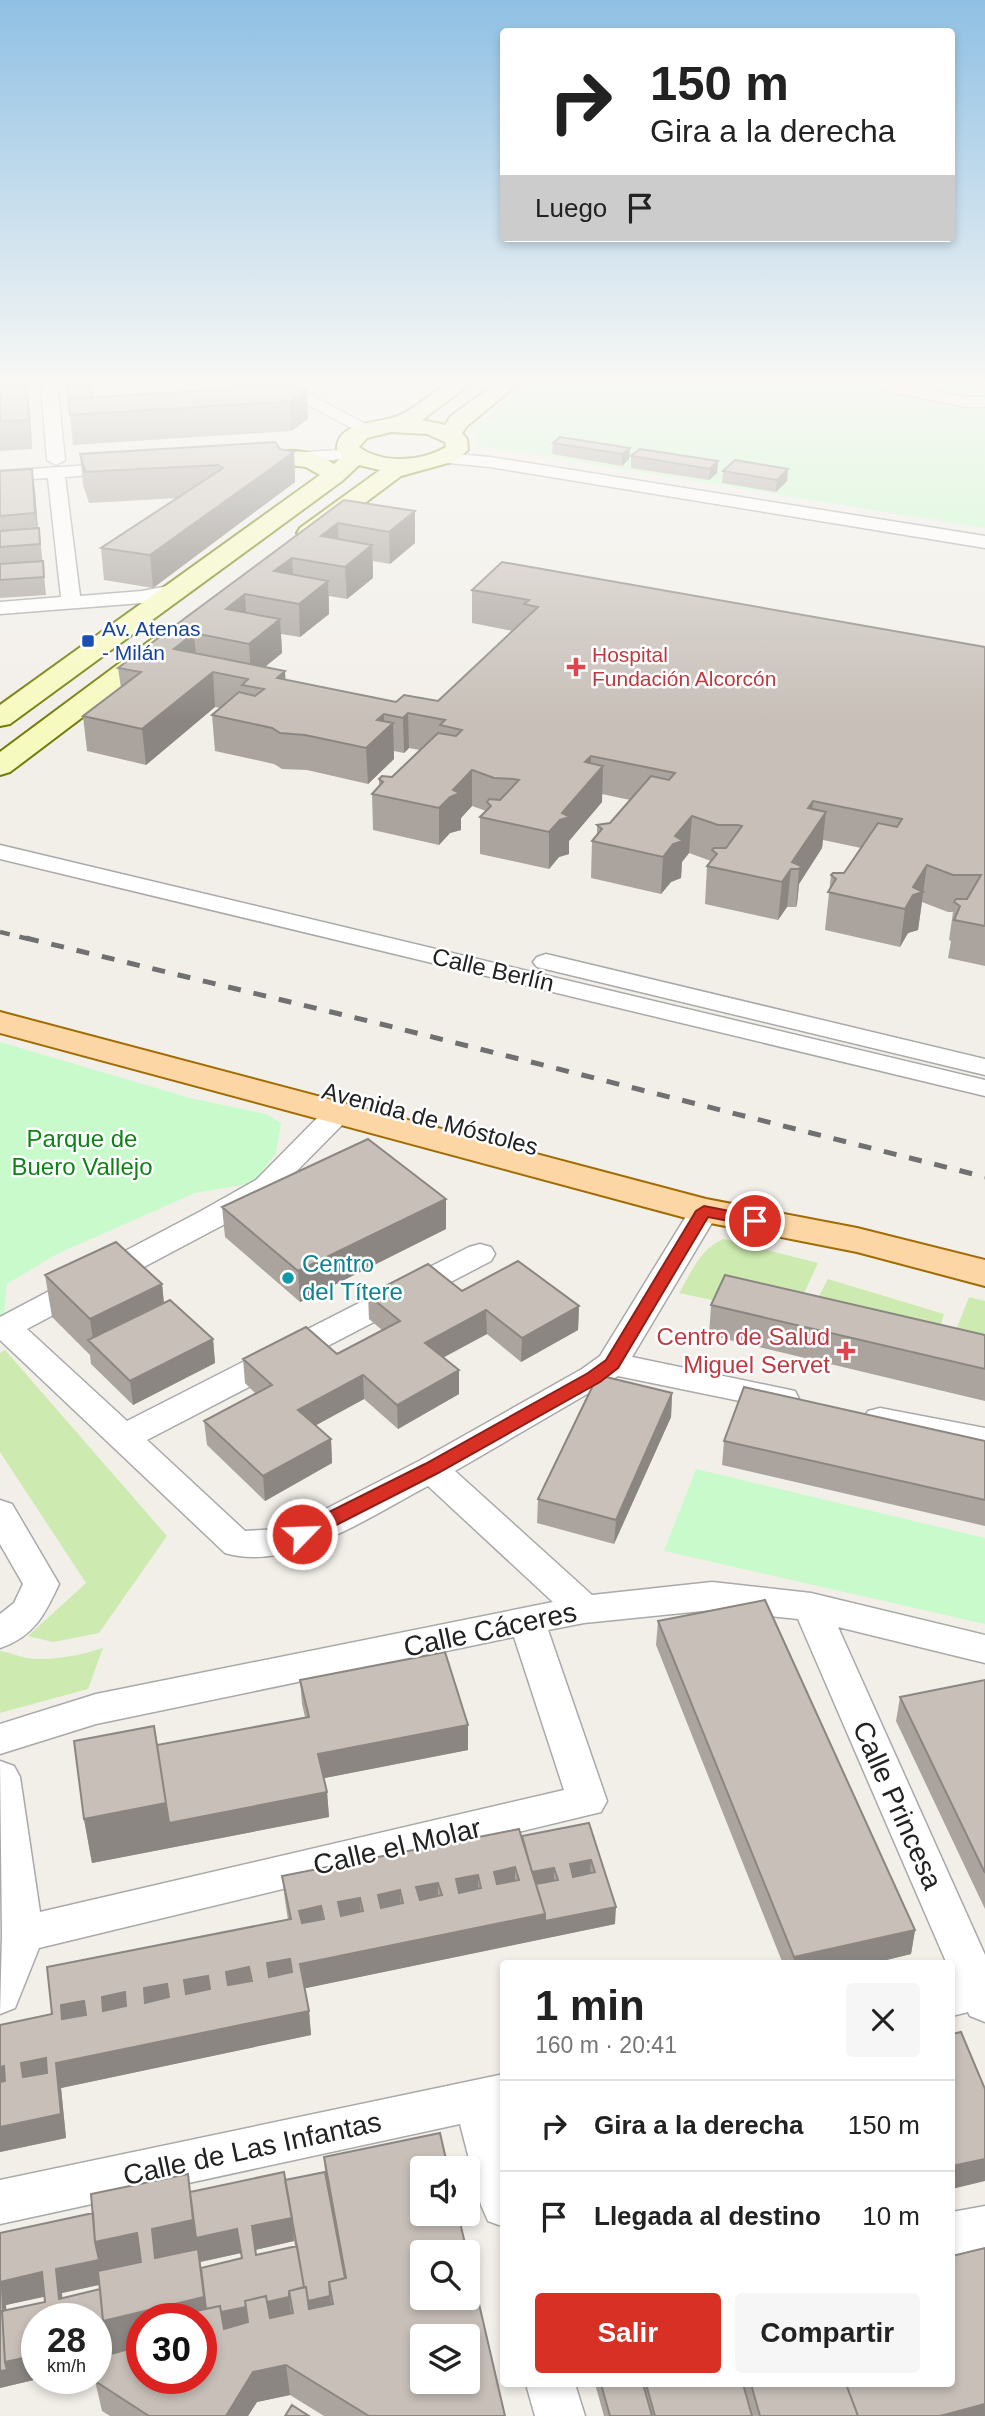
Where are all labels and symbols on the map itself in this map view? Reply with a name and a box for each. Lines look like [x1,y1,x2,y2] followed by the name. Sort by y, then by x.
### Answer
[102,617,200,664] place label: Av. Atenas - Milán
[80,633,96,649] marker: Av. Atenas - Milán
[592,643,776,690] place label: Hospital Fundación Alcorcón
[566,657,586,677] marker: Hospital Fundación Alcorcón
[430,942,557,997] street label: Calle Berlín
[319,1077,541,1160] street label: Avenida de Móstoles
[12,1125,152,1180] park label: Parque de Buero Vallejo
[725,1191,785,1251] pin
[302,1250,403,1305] place label: Centro del Títere
[280,1270,296,1286] marker: Centro del Títere
[657,1323,830,1378] place label: Centro de Salud Miguel Servet
[836,1341,856,1361] marker: Centro de Salud Miguel Servet
[265,1497,339,1571] position arrow
[401,1596,579,1663] street label: Calle Cáceres
[847,1716,949,1894] street label: Calle Princesa
[310,1812,484,1881] street label: Calle el Molar
[120,2106,384,2191] street label: Calle de Las Infantas
[126,2303,217,2394] speed limit sign: 30

